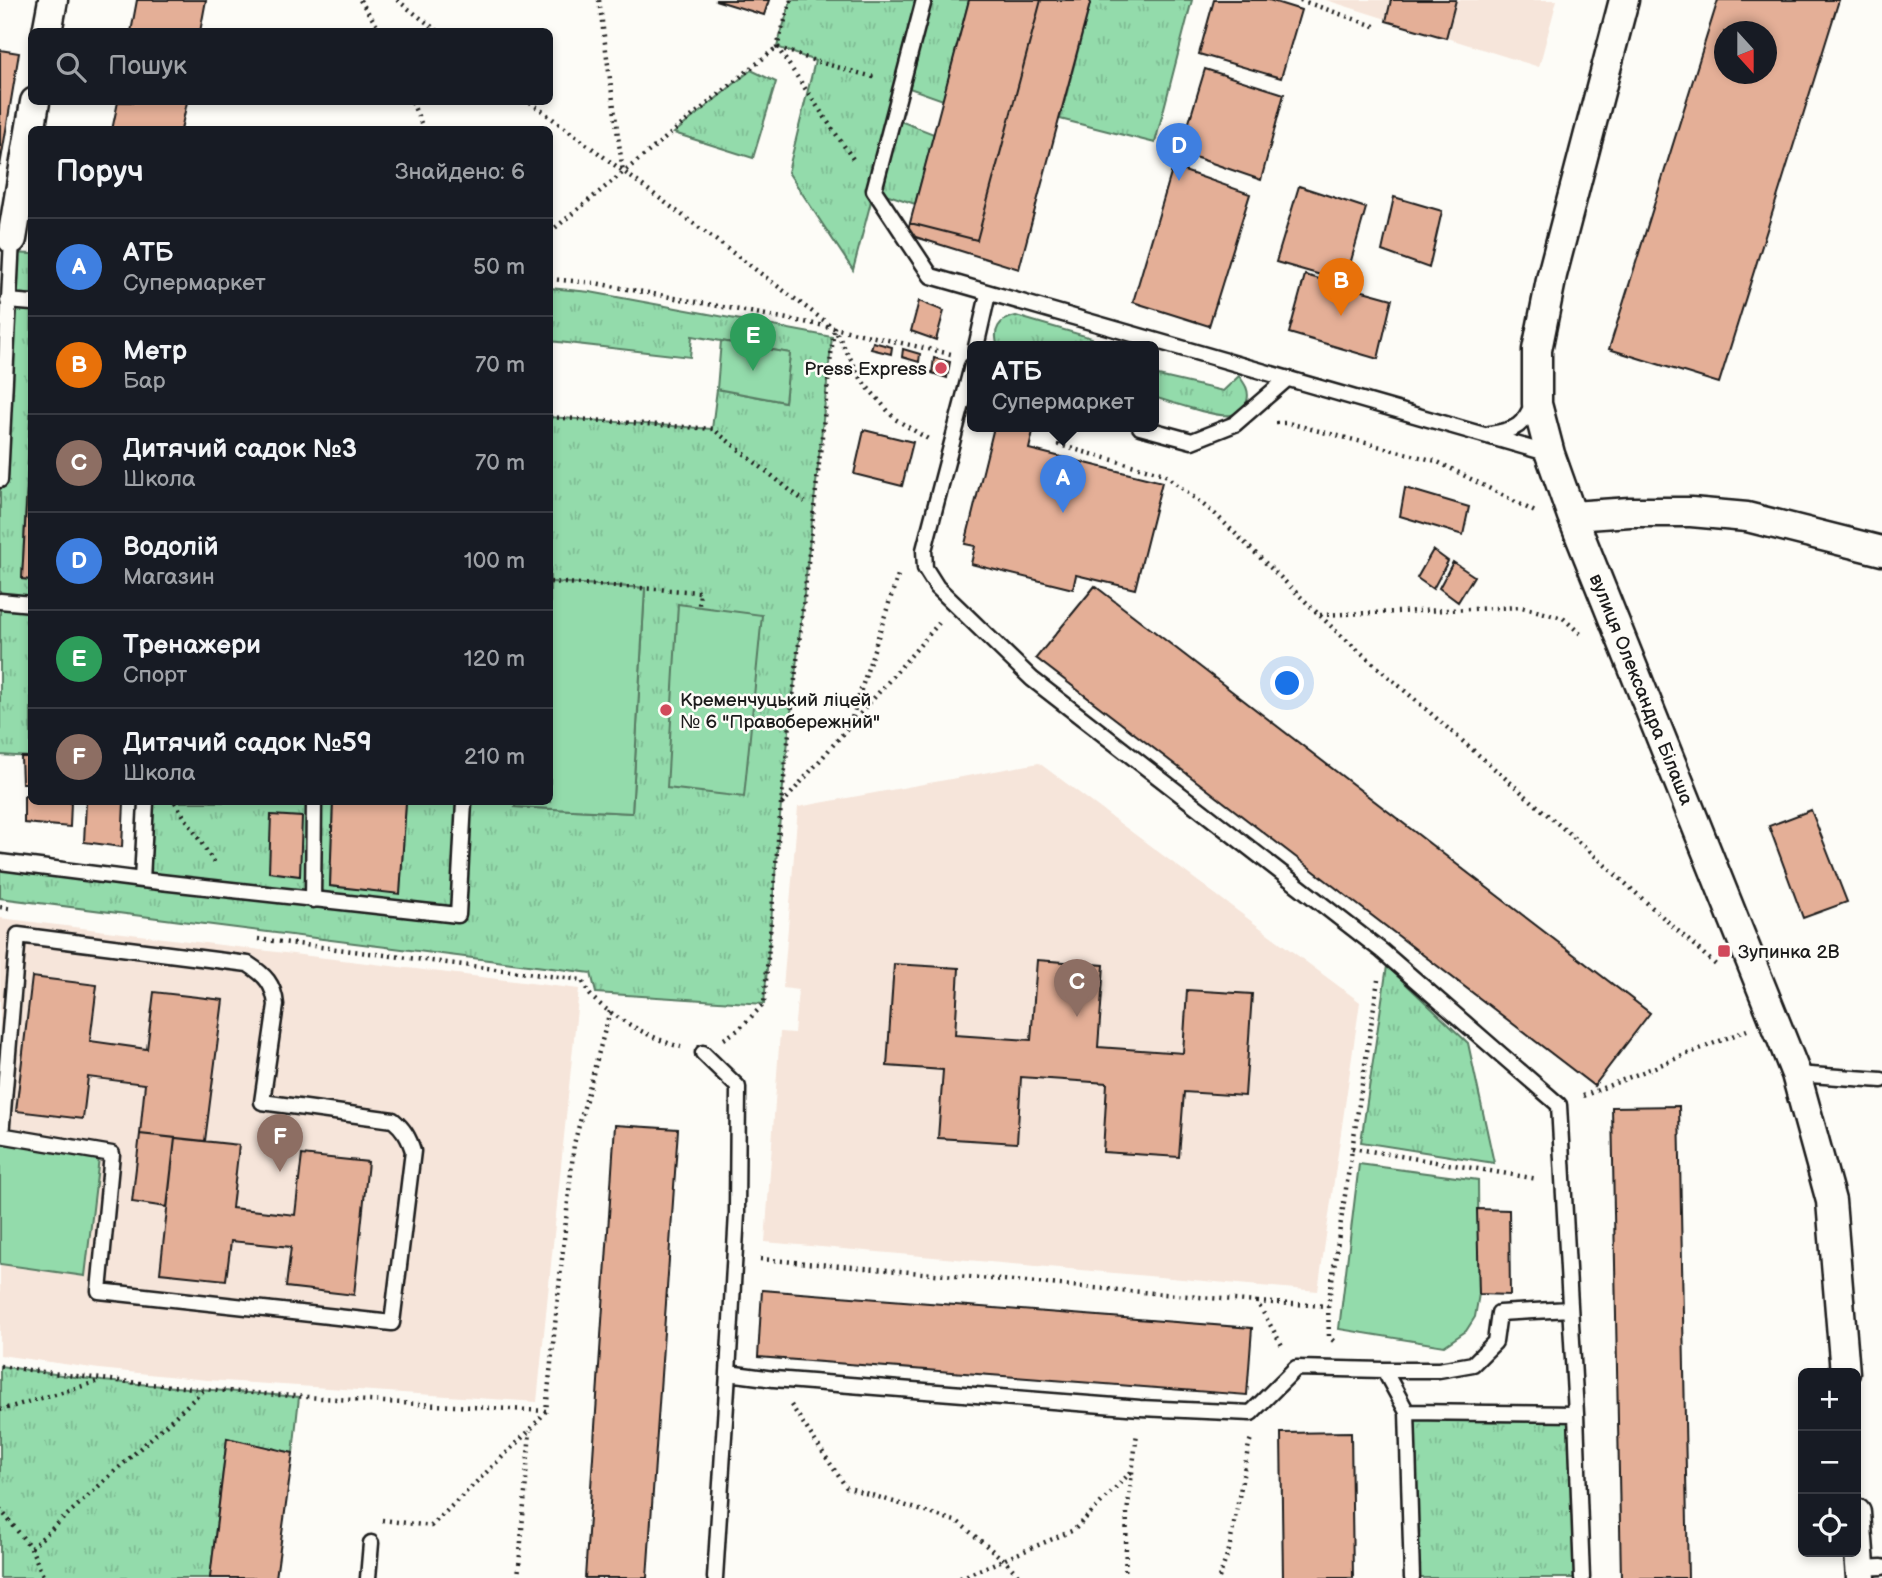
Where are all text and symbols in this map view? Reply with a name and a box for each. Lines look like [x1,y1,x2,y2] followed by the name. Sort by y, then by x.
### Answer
[1714,21,1777,84] north arrow
[28,28,553,105] search box
[52,48,90,86] icon: search
[108,51,187,82] text: Пошук
[1156,123,1202,181] pin: D
[56,154,144,190] text: Поруч
[395,158,525,186] text: Знайдено: 6
[123,238,173,269] text: АТБ
[72,253,86,281] text: A
[473,253,525,281] text: 50 m
[1318,258,1364,316] pin: B
[123,269,266,297] text: Супермаркет
[730,313,776,371] pin: E
[123,336,187,367] text: Метр
[967,341,1159,432] popup
[71,351,87,379] text: B
[475,351,525,379] text: 70 m
[992,357,1042,388] text: АТБ
[804,358,927,381] place label: Press Express
[933,360,949,376] marker: Press Express
[123,367,166,395] text: Бар
[992,388,1134,416] text: Супермаркет
[123,434,357,465] text: Дитячий садок №3
[71,449,87,477] text: C
[475,449,525,477] text: 70 m
[1040,455,1086,513] pin: A
[123,465,196,493] text: Школа
[123,532,219,563] text: Водолій
[71,547,87,575] text: D
[464,547,525,575] text: 100 m
[123,563,215,591] text: Магазин
[1584,571,1698,809] street label: вулиця Олександра Білаша
[123,630,261,661] text: Тренажери
[72,645,86,673] text: E
[464,645,525,673] text: 120 m
[123,661,187,689] text: Спорт
[1270,666,1304,700] your location
[680,689,880,734] place label: Кременчуцький ліцей № 6 "Правобережний"
[658,702,674,718] marker: Кременчуцький ліцей № 6 "Правобережний"
[123,728,372,759] text: Дитячий садок №59
[72,743,86,771] text: F
[464,743,525,771] text: 210 m
[123,759,196,787] text: Школа
[1738,941,1840,964] place label: Зупинка 2В
[1716,943,1732,959] marker: Зупинка 2В
[1054,959,1100,1017] pin: C
[257,1114,303,1172] pin: F
[1798,1368,1861,1557] map controls
[1798,1368,1861,1431] button: +
[1798,1431,1861,1494] button: −
[1798,1494,1861,1557] button: locate

